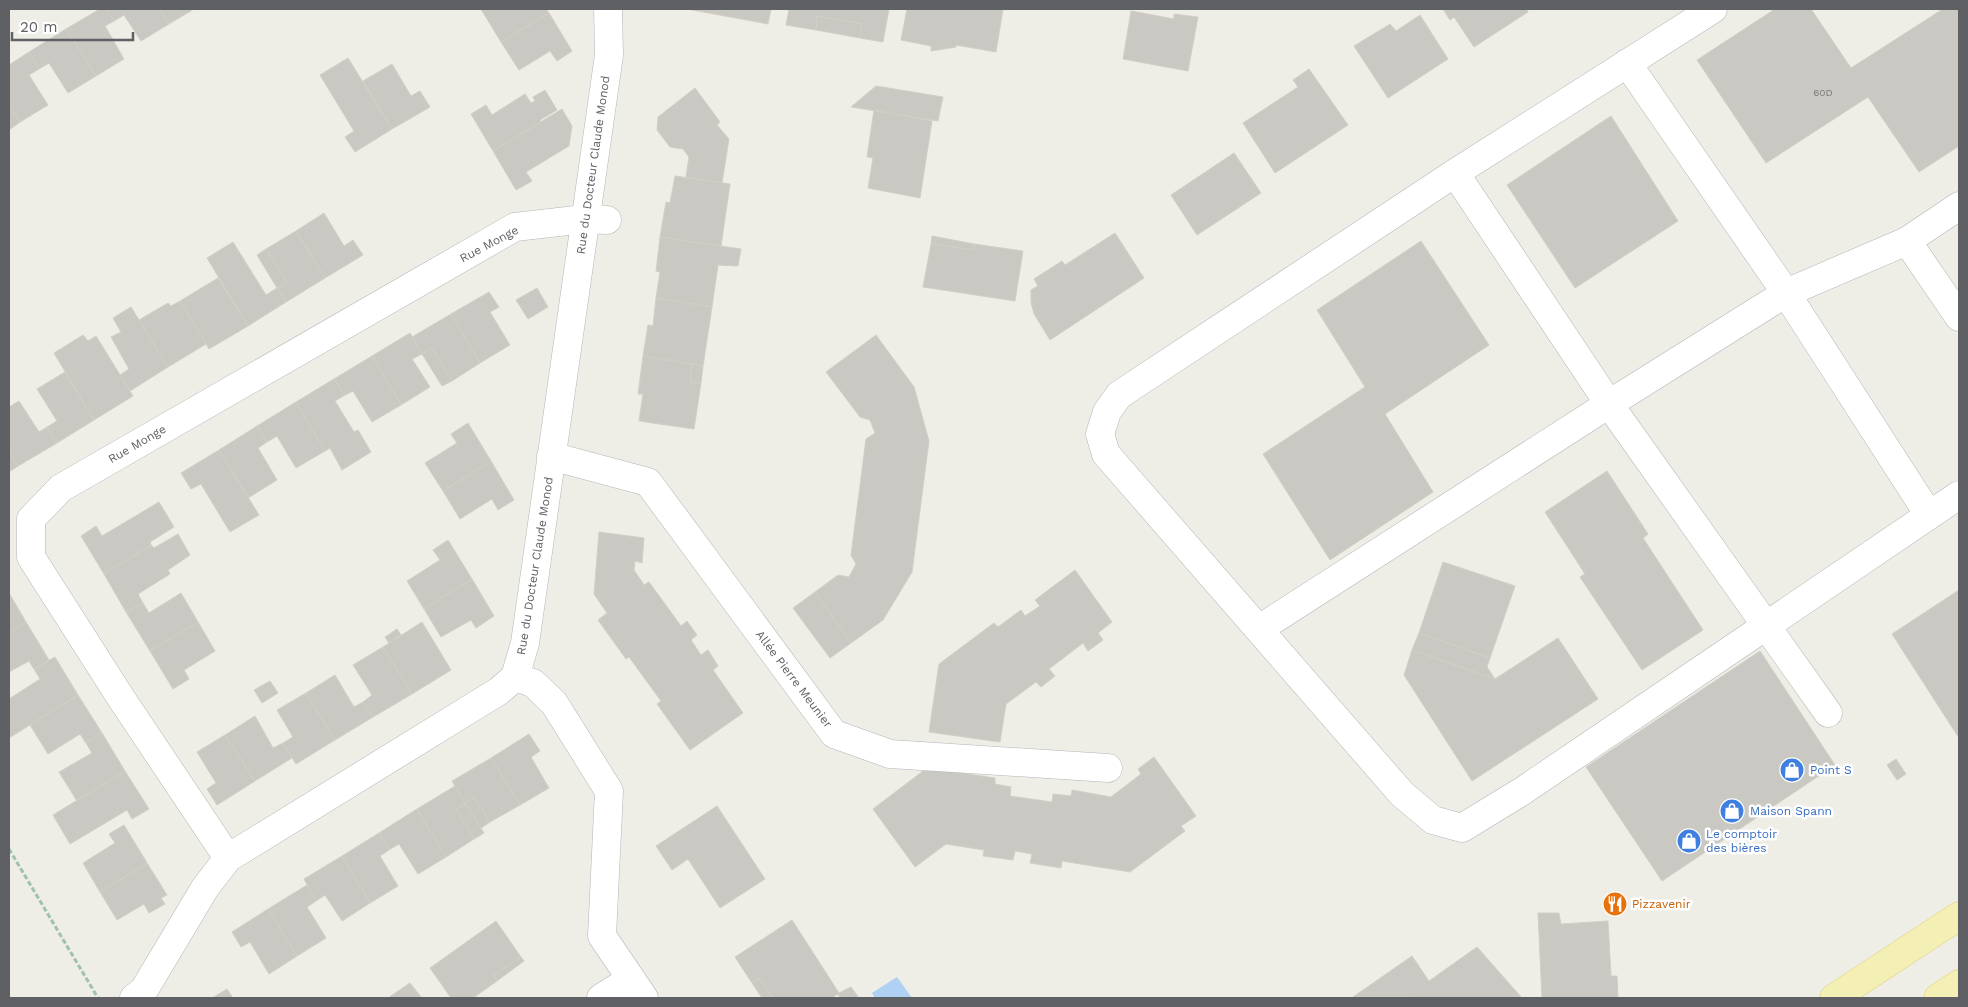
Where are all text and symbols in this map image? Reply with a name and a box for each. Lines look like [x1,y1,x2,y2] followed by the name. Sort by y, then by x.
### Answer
[12,10,134,42] scale bar
[20,18,58,36] text: 20 m
[574,75,612,255] street label: Rue du Docteur Claude Monod
[1813,87,1833,98] house number: 60D
[457,223,521,265] street label: Rue Monge
[106,422,168,466] street label: Rue Monge
[514,476,556,656] street label: Rue du Docteur Claude Monod
[753,628,835,730] street label: Allée Pierre Meunier
[1779,757,1805,783] shop icon: Point S
[1810,763,1852,777] place label: Point S
[1719,798,1745,824] shop icon: Maison Spann
[1750,804,1832,818] place label: Maison Spann
[1706,827,1777,855] place label: Le comptoir des bières
[1676,828,1702,854] shop icon: Le comptoir des bières
[1602,891,1628,917] restaurant icon: Pizzavenir
[1632,897,1691,911] place label: Pizzavenir

